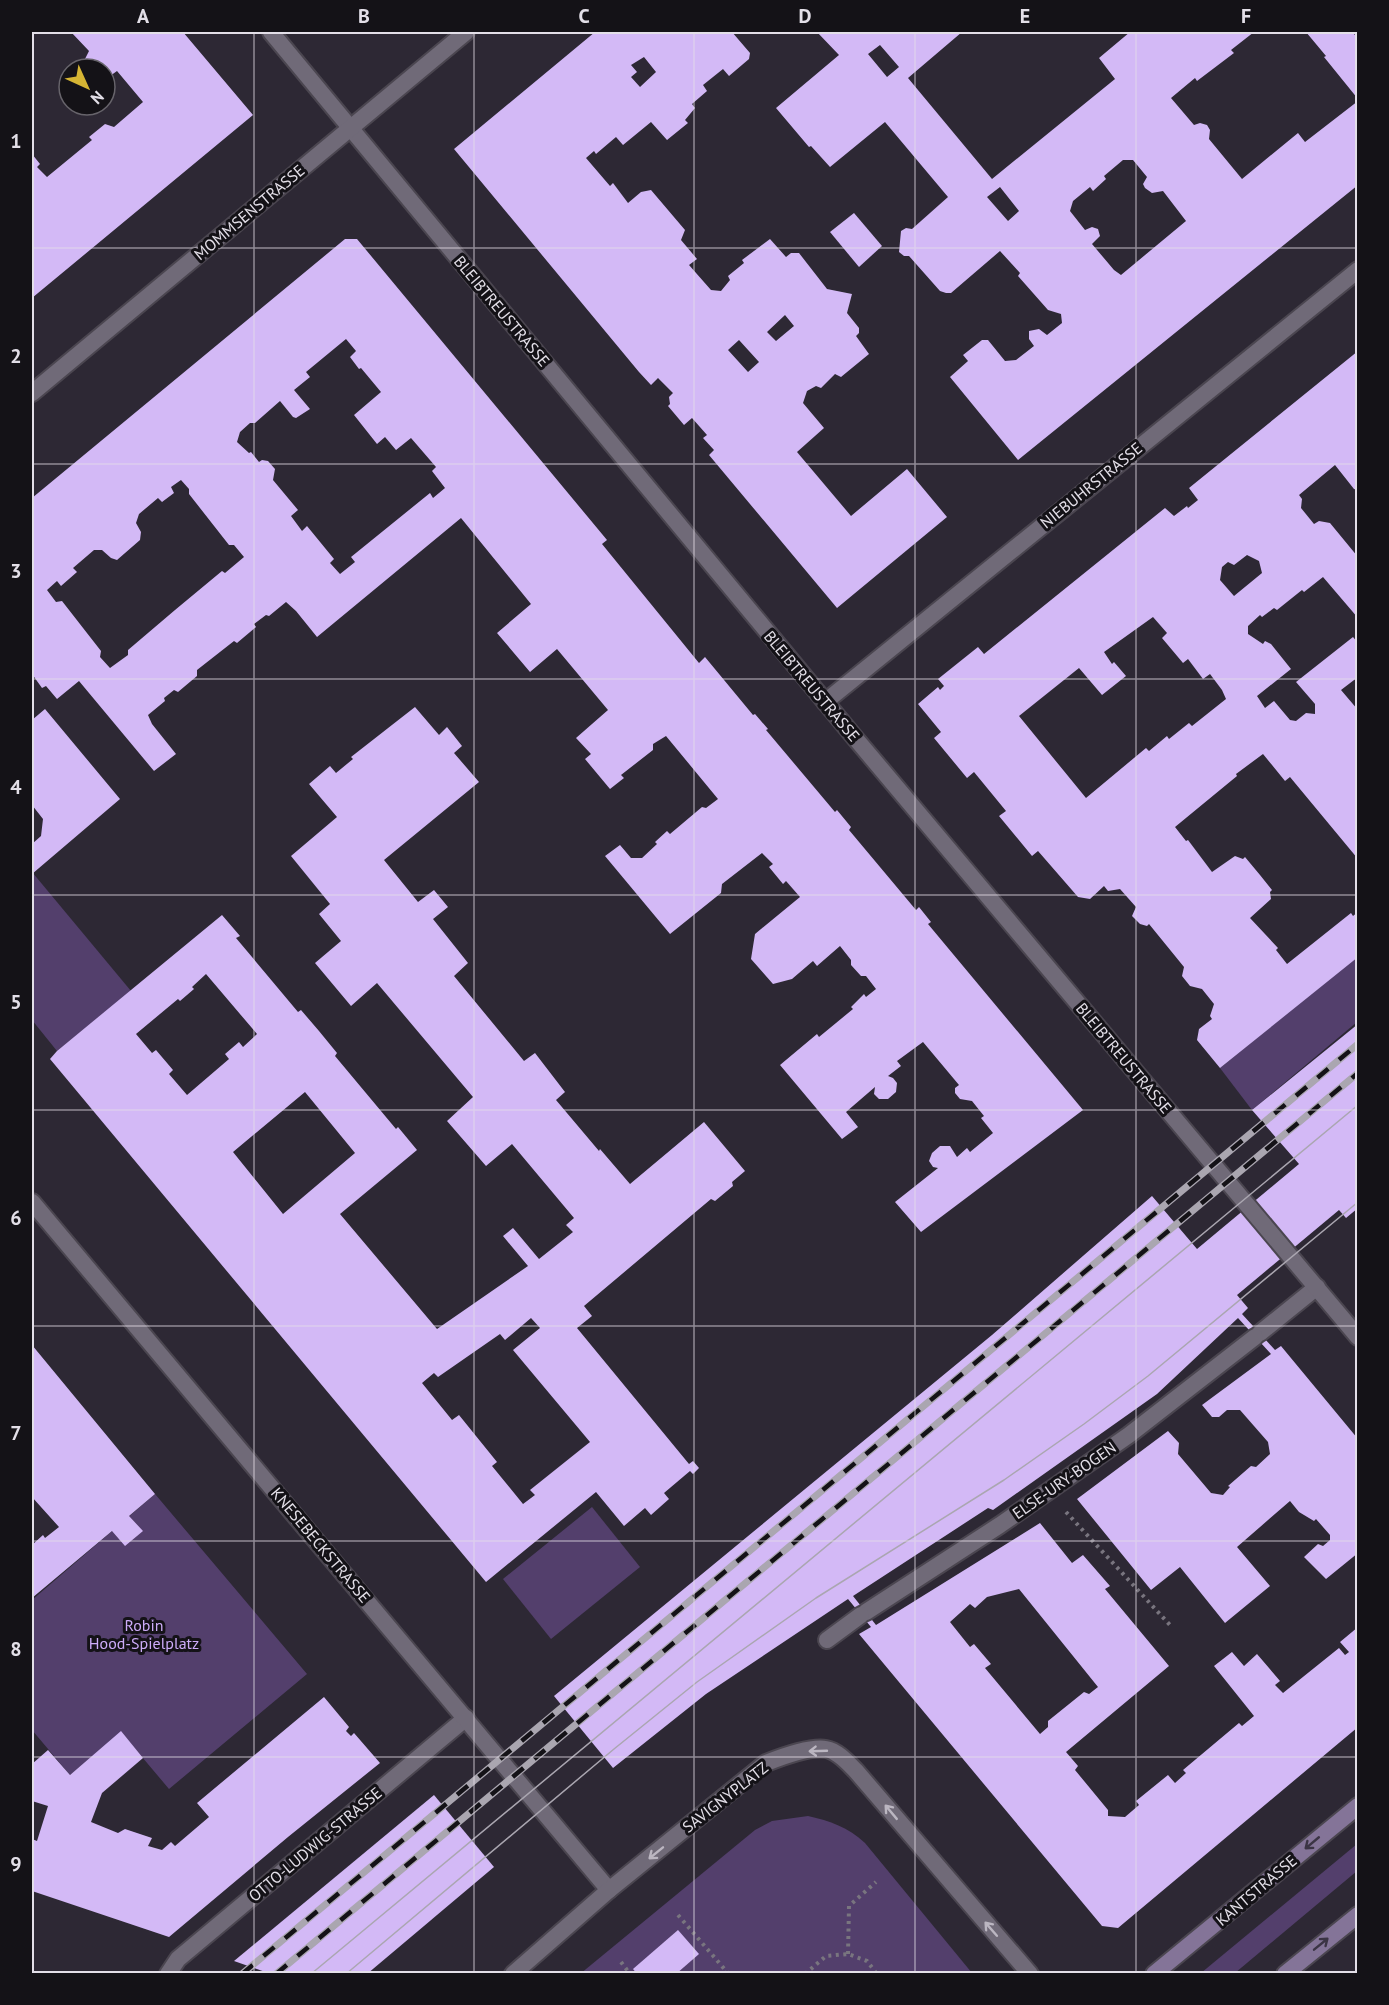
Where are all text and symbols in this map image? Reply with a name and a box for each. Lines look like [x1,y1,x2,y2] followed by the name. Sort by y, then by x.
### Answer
[137,3,150,29] text: A
[358,3,370,29] text: B
[578,3,590,29] text: C
[799,3,812,29] text: D
[1020,3,1030,29] text: E
[1241,3,1251,29] text: F
[57,57,117,117] north arrow
[87,87,108,108] text: N
[10,128,22,154] text: 1
[190,160,308,264] street label: MOMMSENSTRASSE
[450,252,554,370] street label: BLEIBTREUSTRASSE
[10,343,22,369] text: 2
[1036,438,1146,532] street label: NIEBUHRSTRASSE
[10,558,22,584] text: 3
[760,627,864,745] street label: BLEIBTREUSTRASSE
[10,774,22,800] text: 4
[10,989,22,1015] text: 5
[1072,999,1176,1117] street label: BLEIBTREUSTRASSE
[10,1205,22,1231] text: 6
[10,1420,22,1446] text: 7
[1008,1437,1120,1523] street label: ELSE-URY-BOGEN
[267,1483,375,1607] street label: KNESEBECKSTRASSE
[89,1615,199,1653] park label: Robin Hood-Spielplatz
[10,1636,22,1662] text: 8
[809,1745,828,1756] one-way arrow
[678,1757,772,1837] street label: SAVIGNYPLATZ
[244,1782,386,1906] street label: OTTO-LUDWIG-STRASSE
[884,1804,897,1820] one-way arrow
[1305,1836,1320,1850] one-way arrow
[648,1846,664,1859] one-way arrow
[1211,1850,1301,1930] street label: KANTSTRASSE
[10,1851,22,1877] text: 9
[984,1922,998,1937] one-way arrow
[1313,1938,1329,1951] one-way arrow

